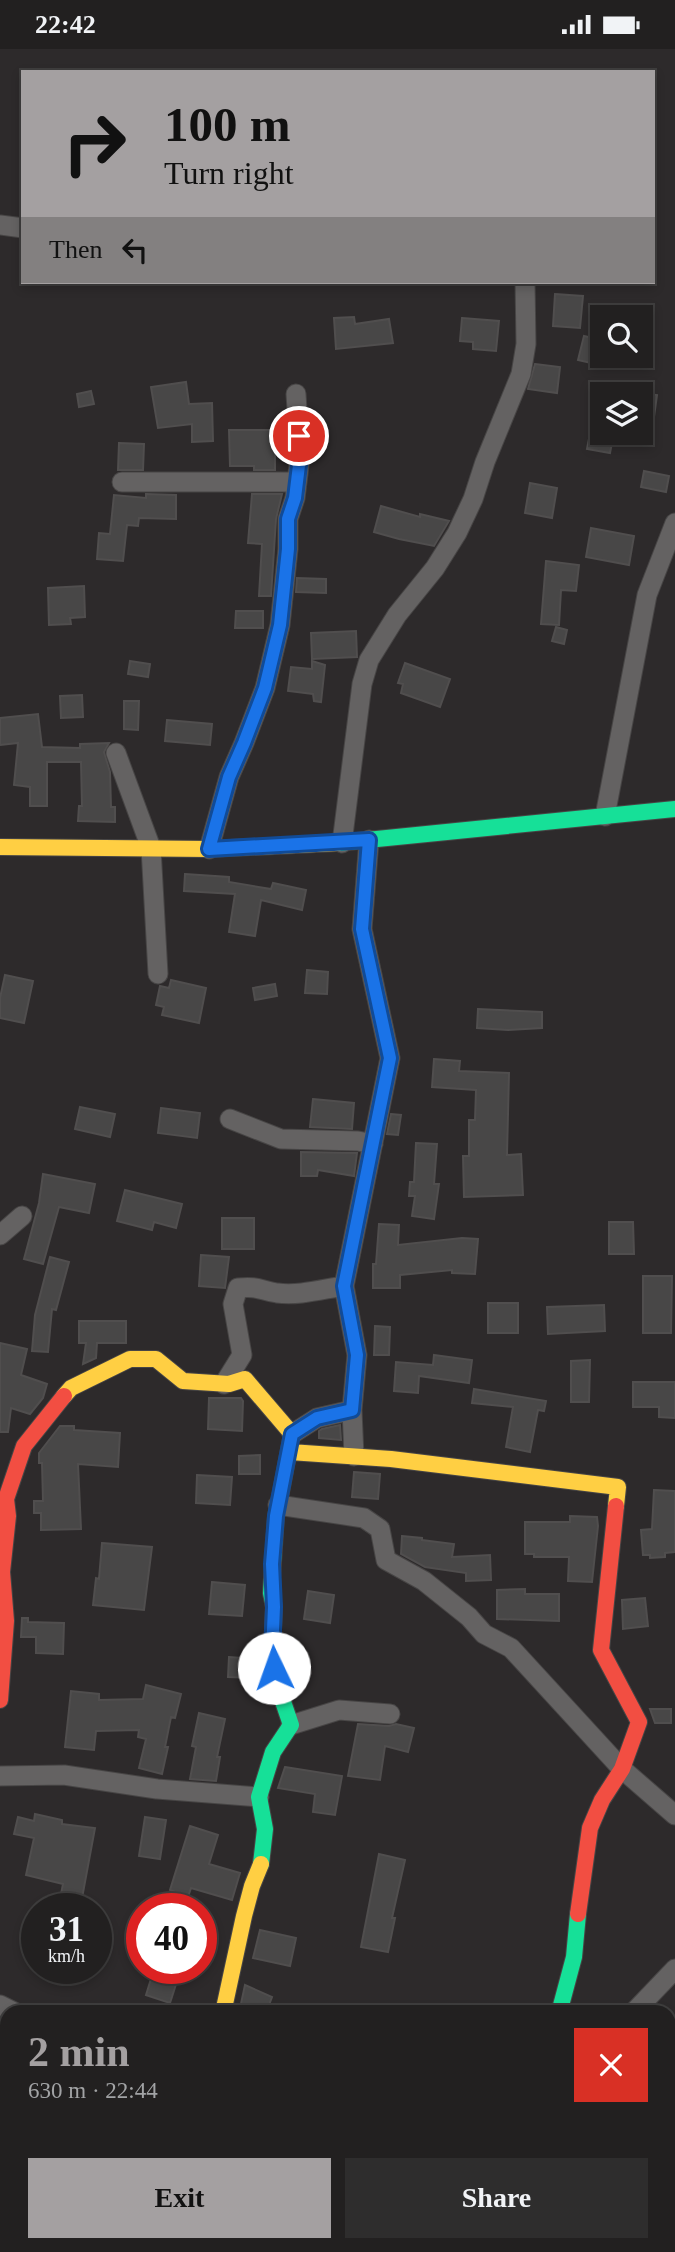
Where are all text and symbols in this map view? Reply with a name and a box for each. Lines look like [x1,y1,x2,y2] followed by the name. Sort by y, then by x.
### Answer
[35,10,96,39] text: 22:42
[164,97,291,152] text: 100 m
[49,98,140,189] icon: right
[164,155,294,191] text: Turn right
[116,231,154,269] icon: left
[49,235,102,264] text: Then
[590,305,653,445] map controls
[590,305,653,368] button: search
[590,382,653,445] button: layers
[269,406,329,466] pin
[280,417,318,455] icon: arrive
[237,1631,311,1705] position arrow
[126,1893,217,1984] speed limit sign: 40
[49,1910,84,1949] text: 31
[48,1946,85,1966] text: km/h
[574,2028,648,2102] button: close
[28,2029,130,2075] text: 2 min
[28,2078,158,2103] text: 630 m · 22:44
[28,2158,331,2238] button: Exit
[345,2158,648,2238] button: Share

